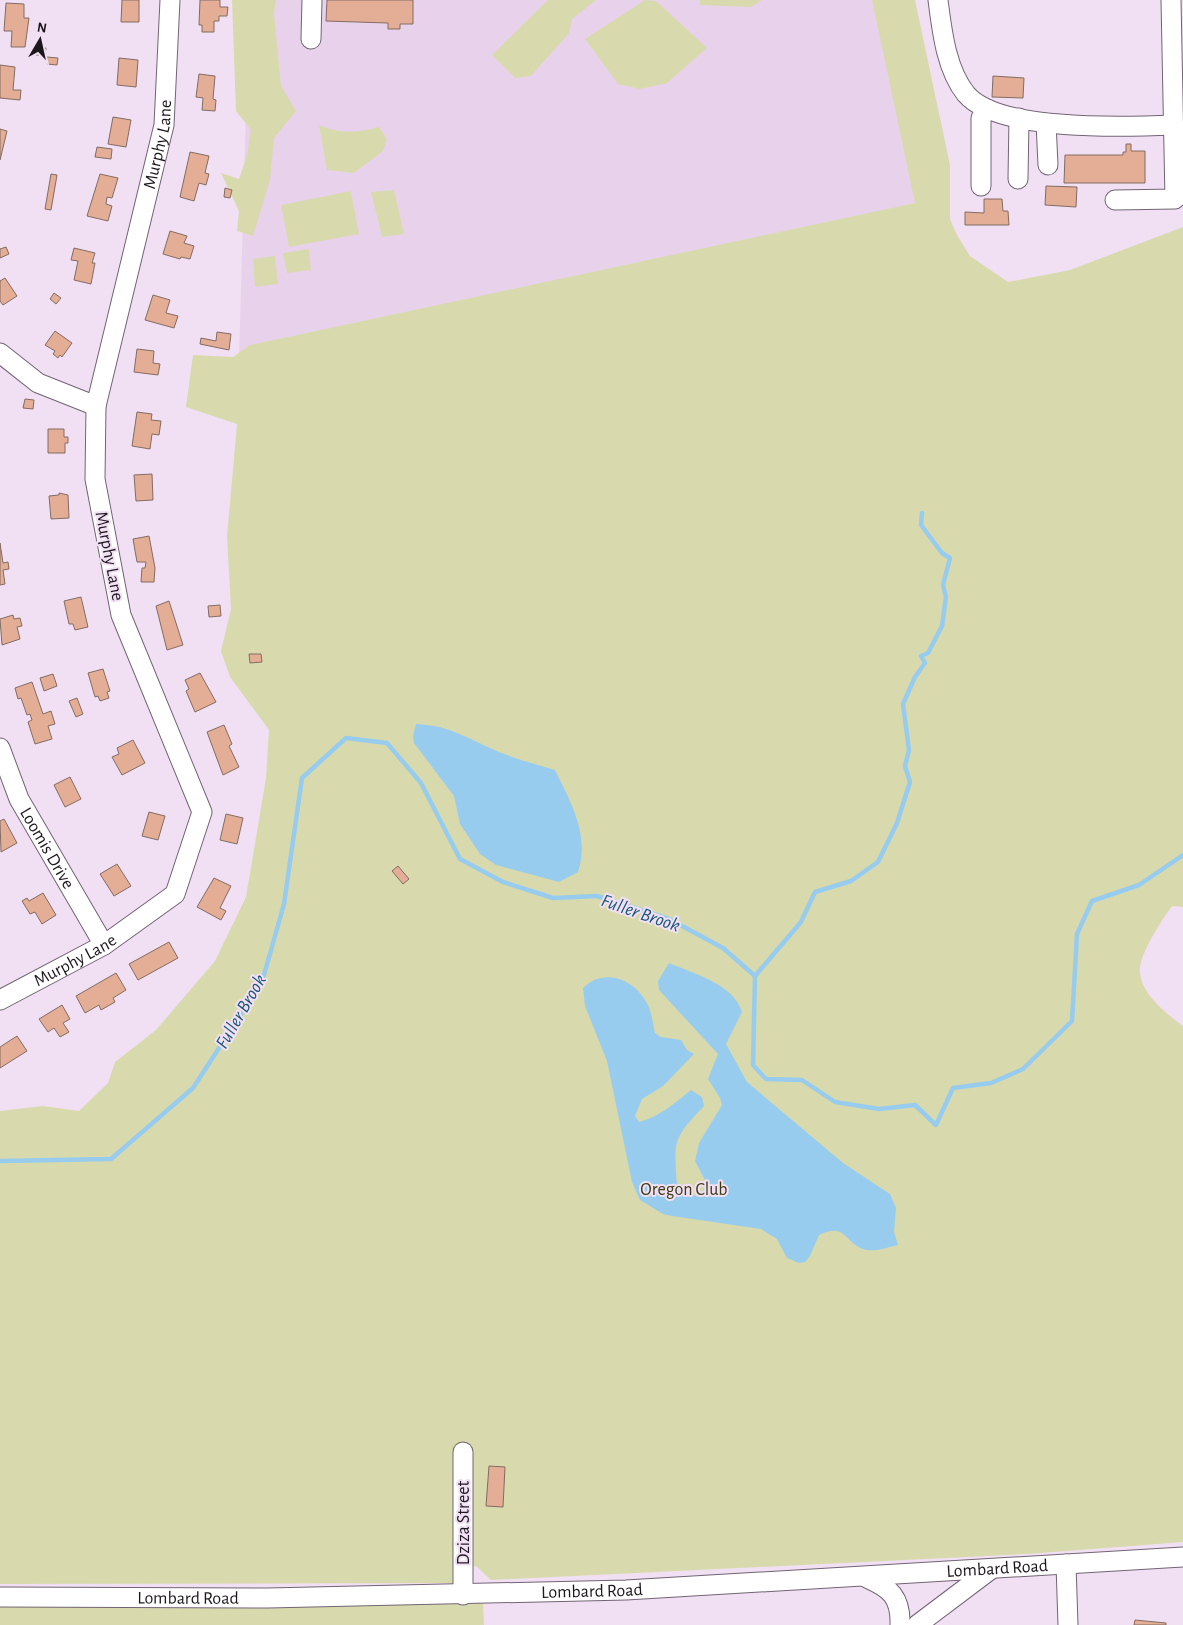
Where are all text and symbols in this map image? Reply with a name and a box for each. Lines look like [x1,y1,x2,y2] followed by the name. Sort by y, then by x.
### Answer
[15,15,65,65] north arrow
[36,20,48,36] text: N
[141,99,175,191] street label: Murphy Lane
[92,510,127,602] street label: Murphy Lane
[16,805,77,892] street label: Loomis Drive
[599,891,683,936] water label: Fuller Brook
[31,931,120,990] street label: Murphy Lane
[213,971,270,1052] water label: Fuller Brook
[640,1181,728,1199] park label: Oregon Club
[455,1481,473,1565] street label: Dziza Street
[946,1557,1049,1581] street label: Lombard Road
[541,1581,643,1602] street label: Lombard Road
[137,1590,239,1608] street label: Lombard Road

